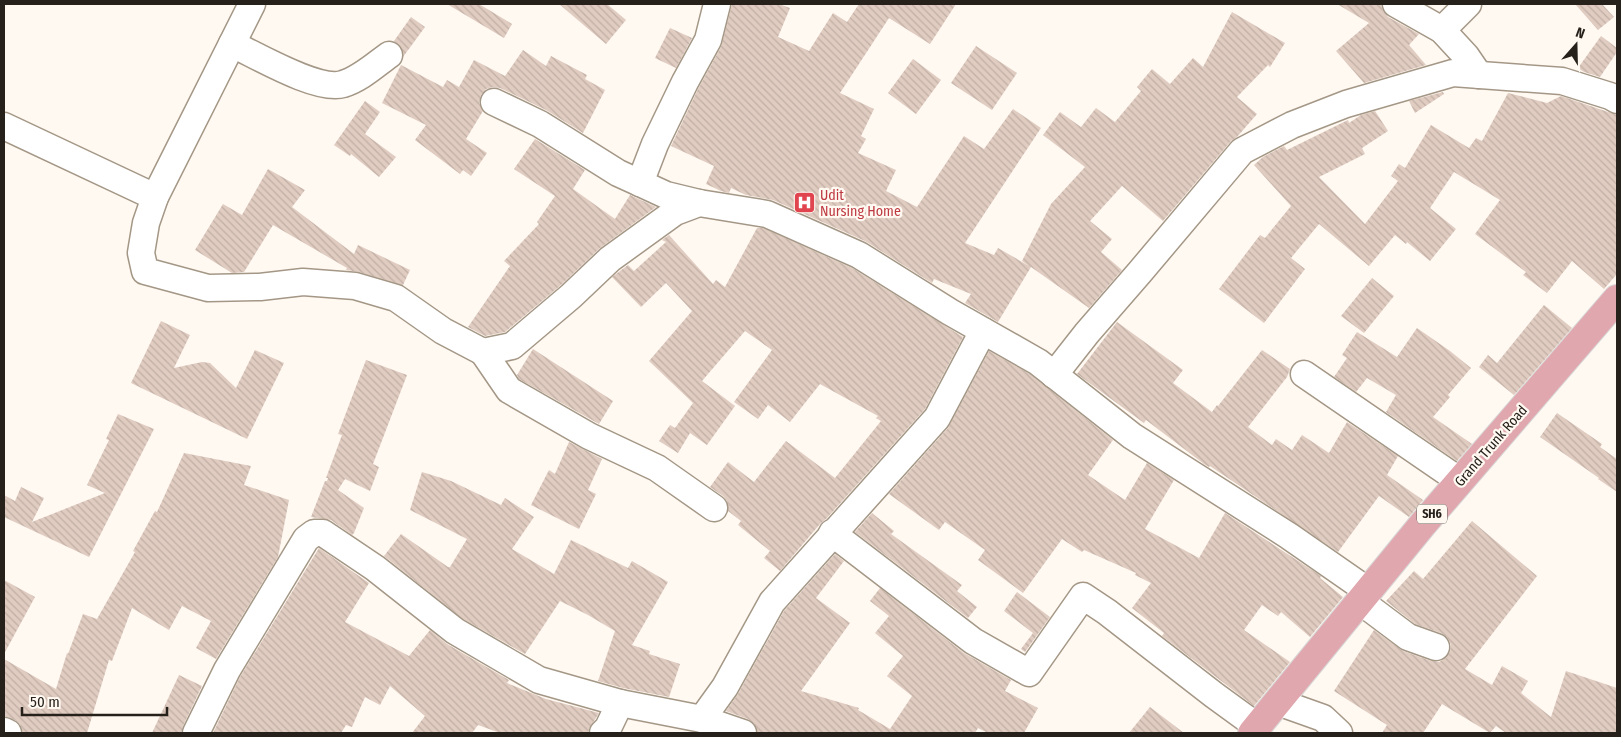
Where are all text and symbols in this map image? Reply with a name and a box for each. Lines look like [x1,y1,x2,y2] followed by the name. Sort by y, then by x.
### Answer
[1551,20,1601,70] north arrow
[1573,24,1587,43] text: N
[820,187,901,220] place label: Udit Nursing Home
[792,191,816,215] hospital icon: Udit Nursing Home
[1451,402,1531,490] street label: Grand Trunk Road
[1417,504,1447,524] road number: SH6
[22,684,168,716] scale bar
[30,693,60,711] text: 50 m

